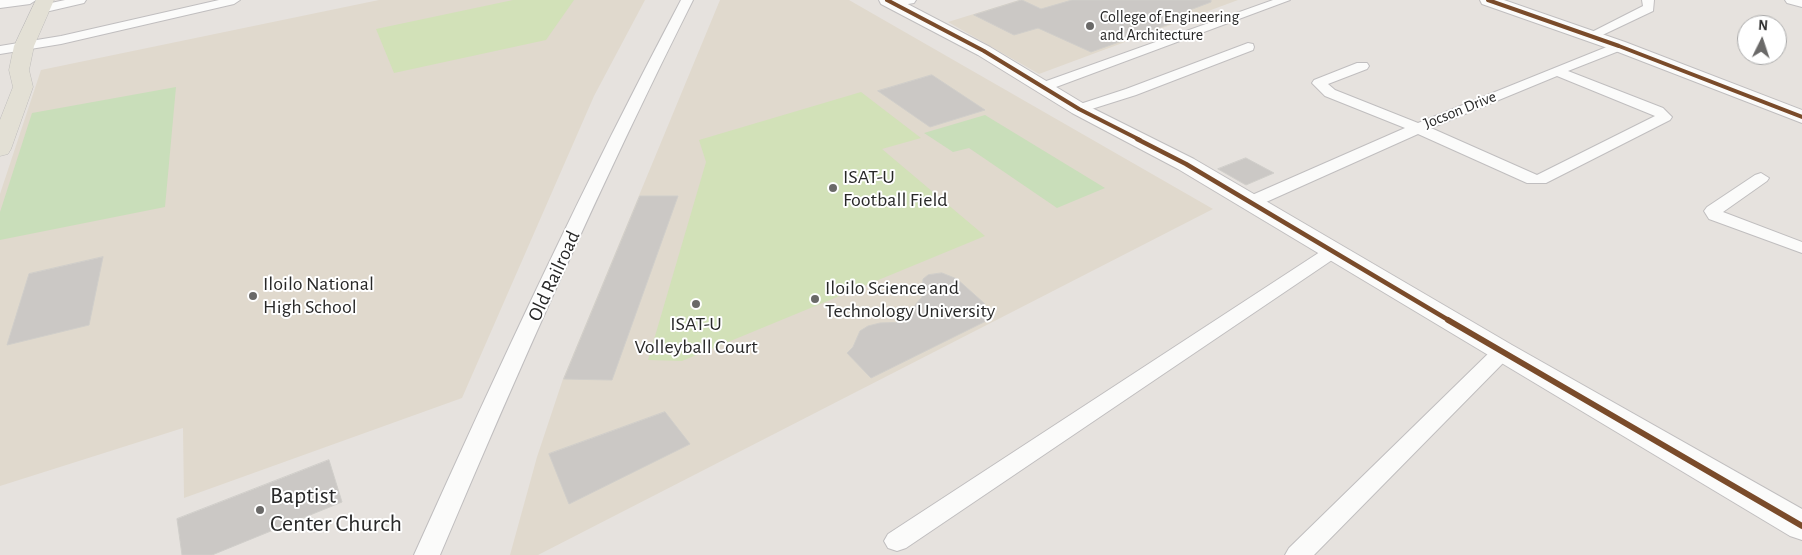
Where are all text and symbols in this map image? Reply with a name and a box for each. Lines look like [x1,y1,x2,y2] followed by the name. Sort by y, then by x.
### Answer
[1100,7,1239,45] place label: College of Engineering and Architecture
[1737,15,1787,65] north arrow
[1758,19,1768,33] text: N
[1084,20,1096,32] marker: College of Engineering and Architecture
[1421,87,1499,133] street label: Jocson Drive
[843,165,948,212] place label: ISAT-U Football Field
[827,182,839,194] marker: ISAT-U Football Field
[523,227,585,325] street label: Old Railroad
[263,272,374,319] place label: Iloilo National High School
[825,276,995,323] place label: Iloilo Science and Technology University
[247,290,259,302] marker: Iloilo National High School
[809,293,821,305] marker: Iloilo Science and Technology University
[690,298,702,310] marker: ISAT-U Volleyball Court
[634,312,758,359] place label: ISAT-U Volleyball Court
[270,482,402,538] place label: Baptist Center Church
[254,504,266,516] marker: Baptist Center Church

